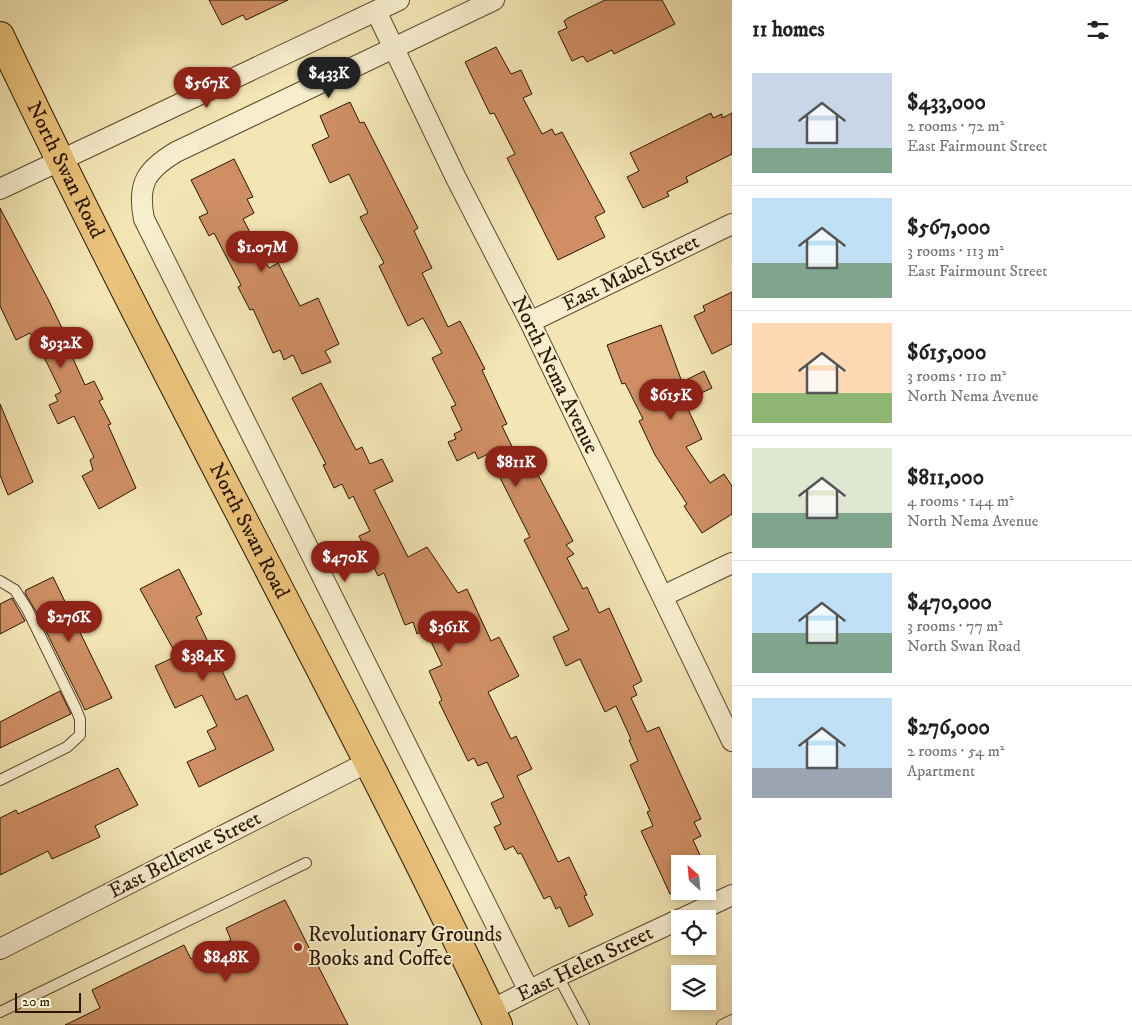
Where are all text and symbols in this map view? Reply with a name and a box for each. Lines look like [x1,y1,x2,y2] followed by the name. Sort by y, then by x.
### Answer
[1084,16,1112,44] icon: filters
[752,17,825,43] text: 11 homes
[294,56,364,99] pin: $433K
[308,63,350,83] text: $433K
[172,66,242,109] pin: $567K
[185,73,229,93] text: $567K
[907,90,986,116] text: $433,000
[792,93,852,153] icon: home
[20,97,110,243] street label: North Swan Road
[907,116,1004,136] text: 2 rooms · 72 m²
[907,136,1047,156] text: East Fairmount Street
[907,215,990,241] text: $567,000
[792,218,852,278] icon: home
[558,229,704,317] street label: East Mabel Street
[221,230,303,273] pin: $1.07M
[237,237,287,257] text: $1.07M
[907,241,1004,261] text: 3 rooms · 113 m²
[907,261,1047,281] text: East Fairmount Street
[506,292,605,458] street label: North Nema Avenue
[26,326,96,369] pin: $932K
[40,333,82,353] text: $932K
[907,340,986,366] text: $615,000
[792,343,852,403] icon: home
[907,366,1006,386] text: 3 rooms · 110 m²
[636,378,706,421] pin: $615K
[650,385,692,405] text: $615K
[907,386,1038,406] text: North Nema Avenue
[481,446,551,488] pin: $811K
[496,452,536,472] text: $811K
[203,459,295,604] street label: North Swan Road
[907,465,984,491] text: $811,000
[792,468,852,528] icon: home
[907,491,1014,511] text: 4 rooms · 144 m²
[907,511,1038,531] text: North Nema Avenue
[310,540,380,583] pin: $470K
[322,547,368,567] text: $470K
[907,590,992,616] text: $470,000
[792,593,852,653] icon: home
[34,600,104,643] pin: $276K
[47,607,91,627] text: $276K
[414,610,484,653] pin: $361K
[907,616,1003,636] text: 3 rooms · 77 m²
[429,617,469,637] text: $361K
[907,636,1021,656] text: North Swan Road
[168,640,238,682] pin: $384K
[181,646,225,666] text: $384K
[907,715,990,741] text: $276,000
[792,718,852,778] icon: home
[907,741,1004,761] text: 2 rooms · 54 m²
[907,761,975,781] text: Apartment
[104,805,266,905] street label: East Bellevue Street
[671,855,716,900] north arrow
[671,855,716,1010] map controls
[671,910,716,955] button: locate
[513,920,658,1008] street label: East Helen Street
[308,922,502,972] place label: Revolutionary Grounds Books and Coffee
[191,940,261,983] pin: $848K
[292,941,304,953] marker: Revolutionary Grounds Books and Coffee
[203,947,249,967] text: $848K
[671,965,716,1010] button: layers
[15,990,81,1013] scale bar
[22,993,50,1011] text: 20 m

